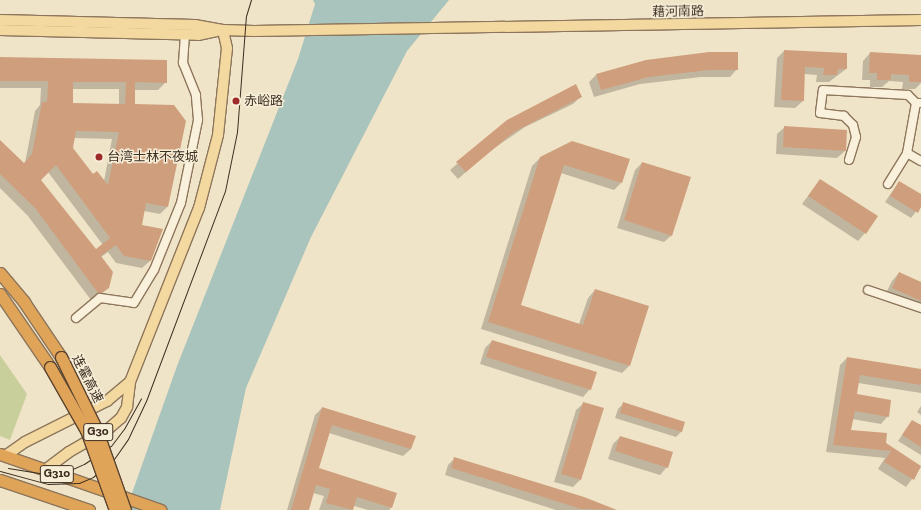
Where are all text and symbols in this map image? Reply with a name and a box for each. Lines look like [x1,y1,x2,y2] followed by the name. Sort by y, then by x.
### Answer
[652,4,704,20] street label: 藉河南路
[244,93,283,109] place label: 赤峪路
[231,96,241,106] marker: 赤峪路
[107,149,198,165] place label: 台湾士林不夜城
[94,152,104,162] marker: 台湾士林不夜城
[68,352,106,406] street label: 连霍高速
[83,422,113,442] road number: G30
[39,464,75,484] road number: G310

